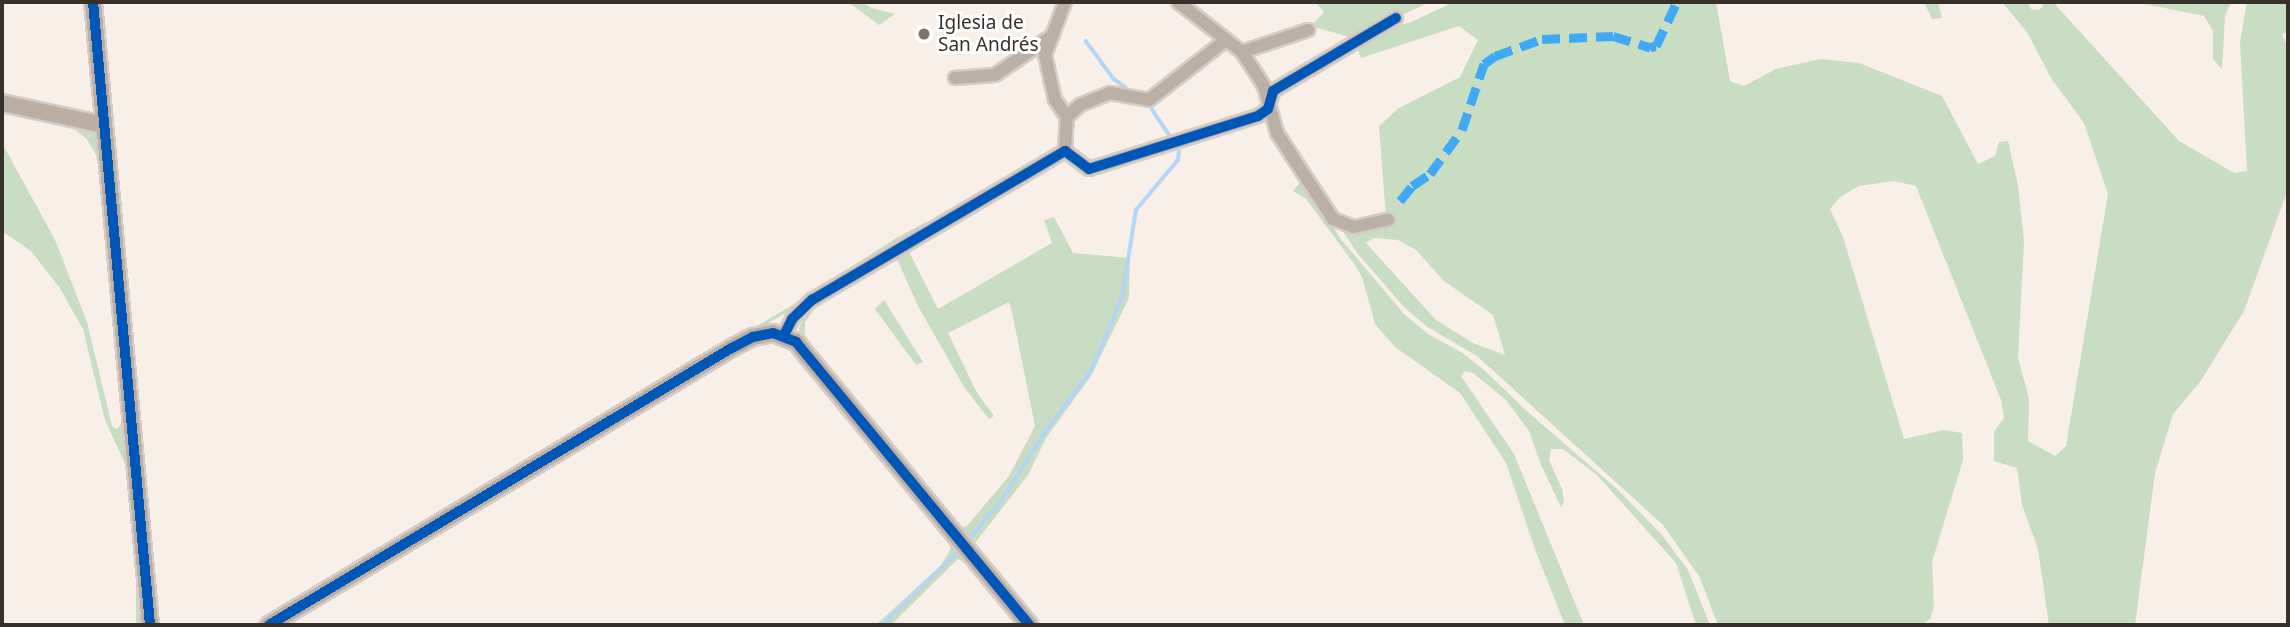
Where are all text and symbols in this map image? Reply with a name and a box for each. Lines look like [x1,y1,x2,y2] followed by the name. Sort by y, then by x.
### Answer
[938,12,1039,56] place label: Iglesia de San Andrés
[916,26,932,42] marker: Iglesia de San Andrés

